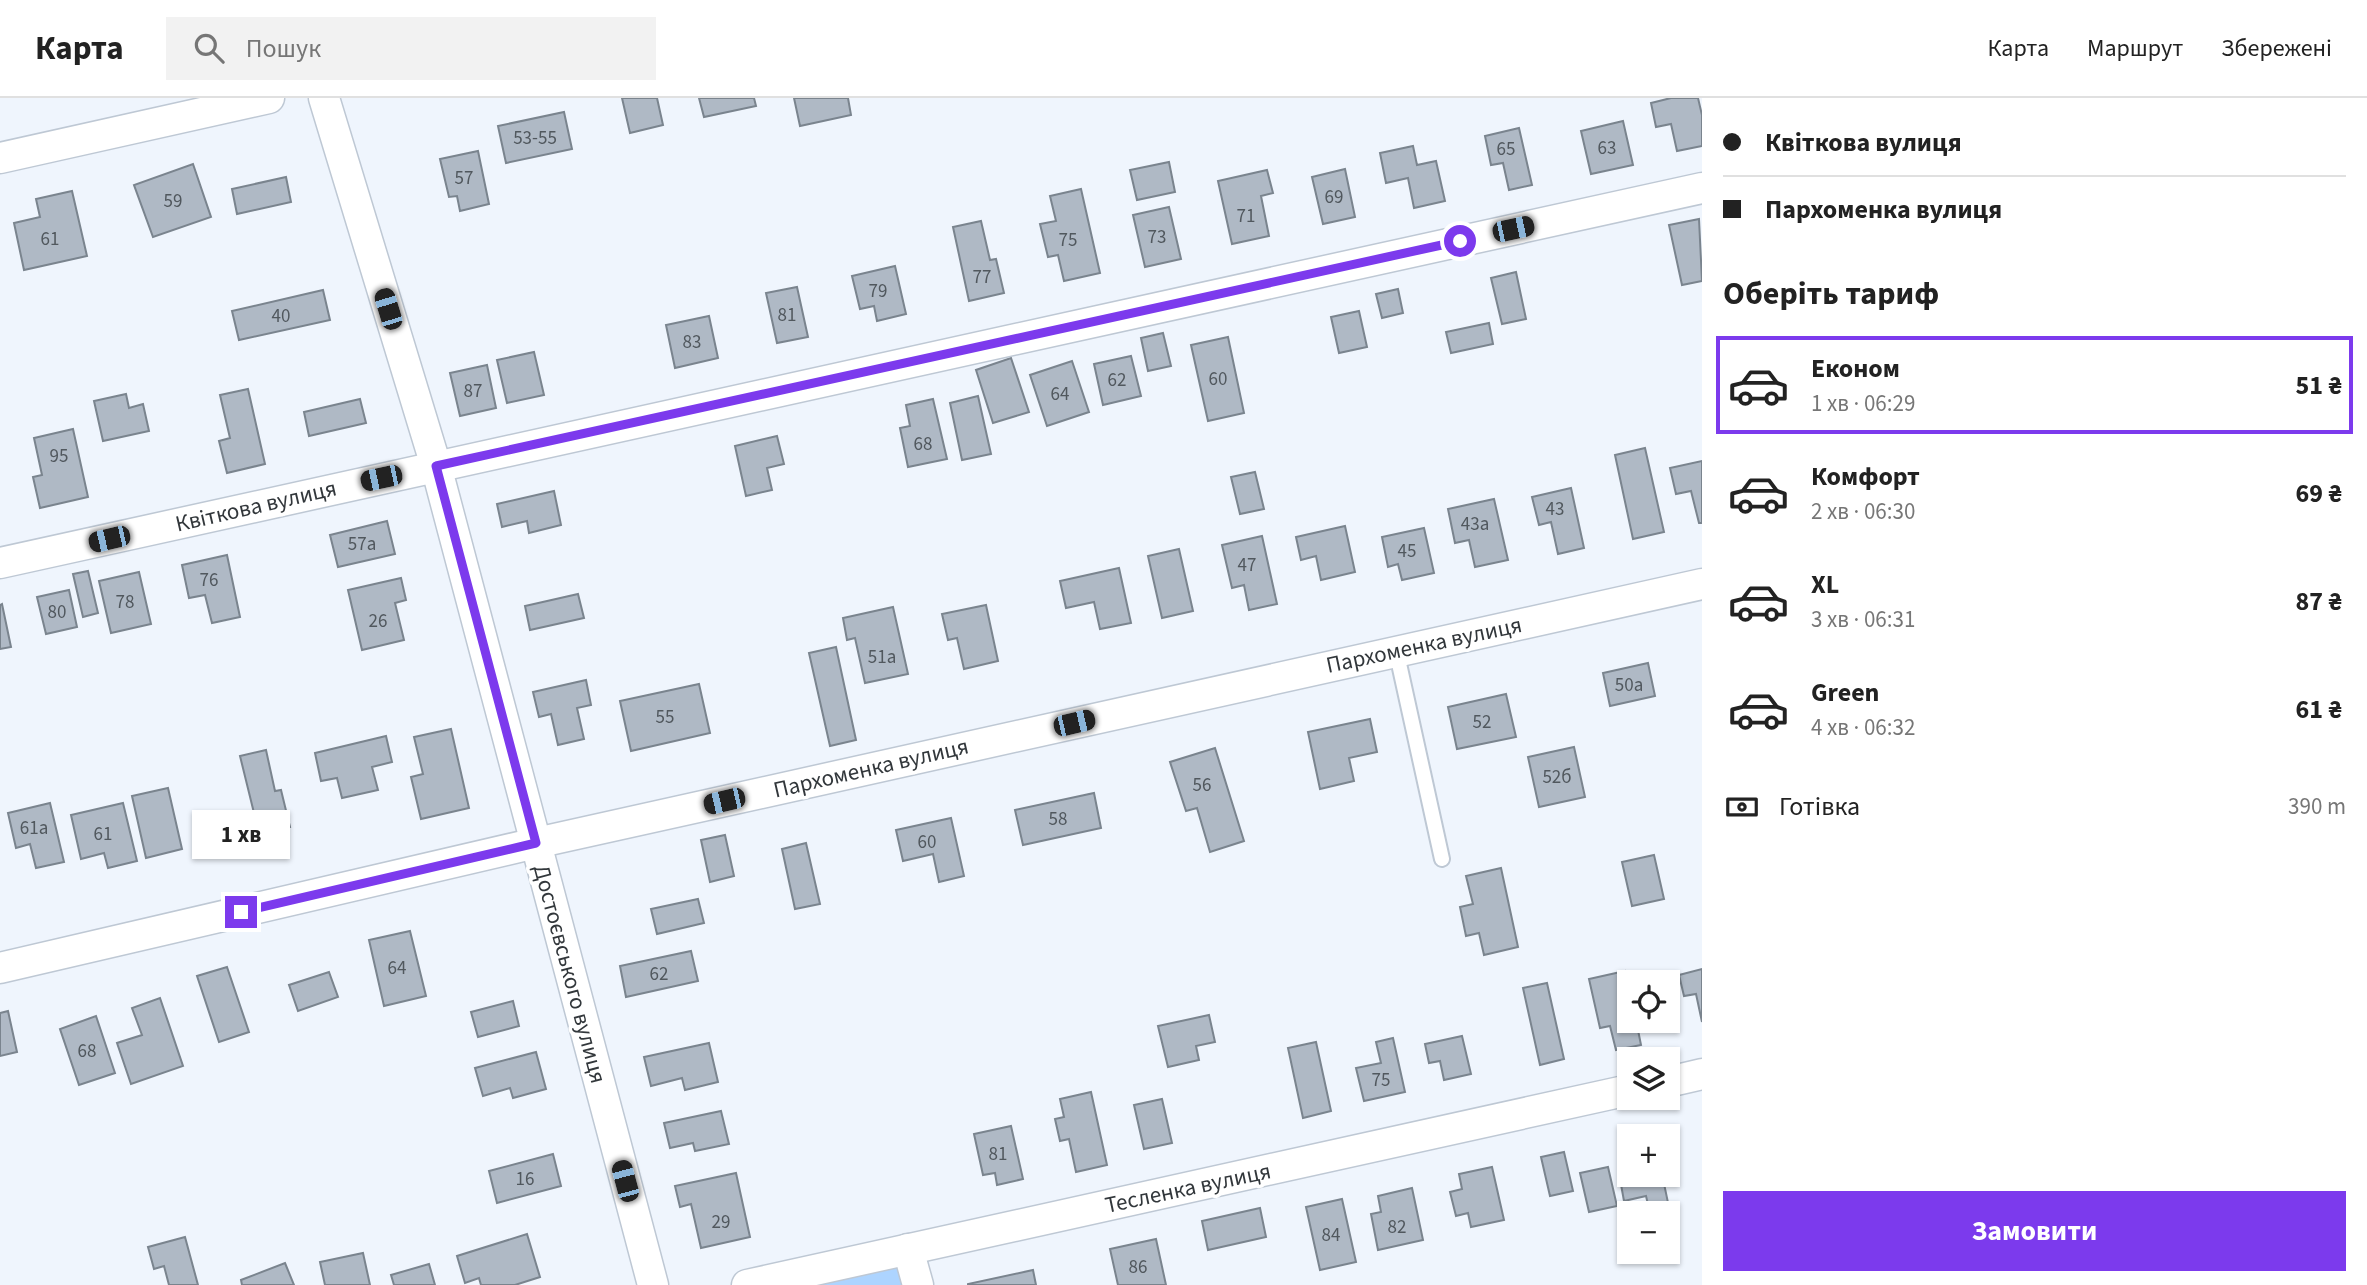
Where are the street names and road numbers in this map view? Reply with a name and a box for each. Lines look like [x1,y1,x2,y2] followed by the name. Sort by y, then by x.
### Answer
[172,471,340,541] street label: Квіткова вулиця
[1323,608,1525,682] street label: Пархоменка вулиця
[770,729,972,807] street label: Пархоменка вулиця
[525,861,615,1087] street label: Достоєвського вулиця
[1102,1154,1274,1222] street label: Тесленка вулиця

